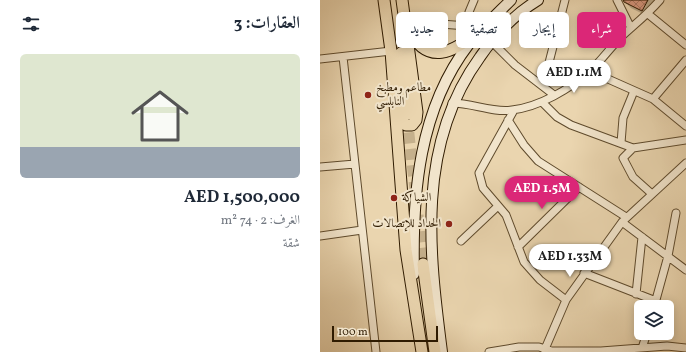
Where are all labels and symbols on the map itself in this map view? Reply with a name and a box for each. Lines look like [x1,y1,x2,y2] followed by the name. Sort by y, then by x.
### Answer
[533,60,615,94] pin: AED 1.1M
[376,80,431,112] place label: مطاعم ومطبخ النابلسي
[363,90,373,100] marker: مطاعم ومطبخ النابلسي
[501,176,583,210] pin: AED 1.5M
[401,189,432,206] place label: الشياكة
[389,193,399,203] marker: الشياكة
[372,216,441,232] place label: الحداد للإتصالات
[444,219,454,229] marker: الحداد للإتصالات
[524,244,616,278] pin: AED 1.33M
[332,324,438,343] scale bar

